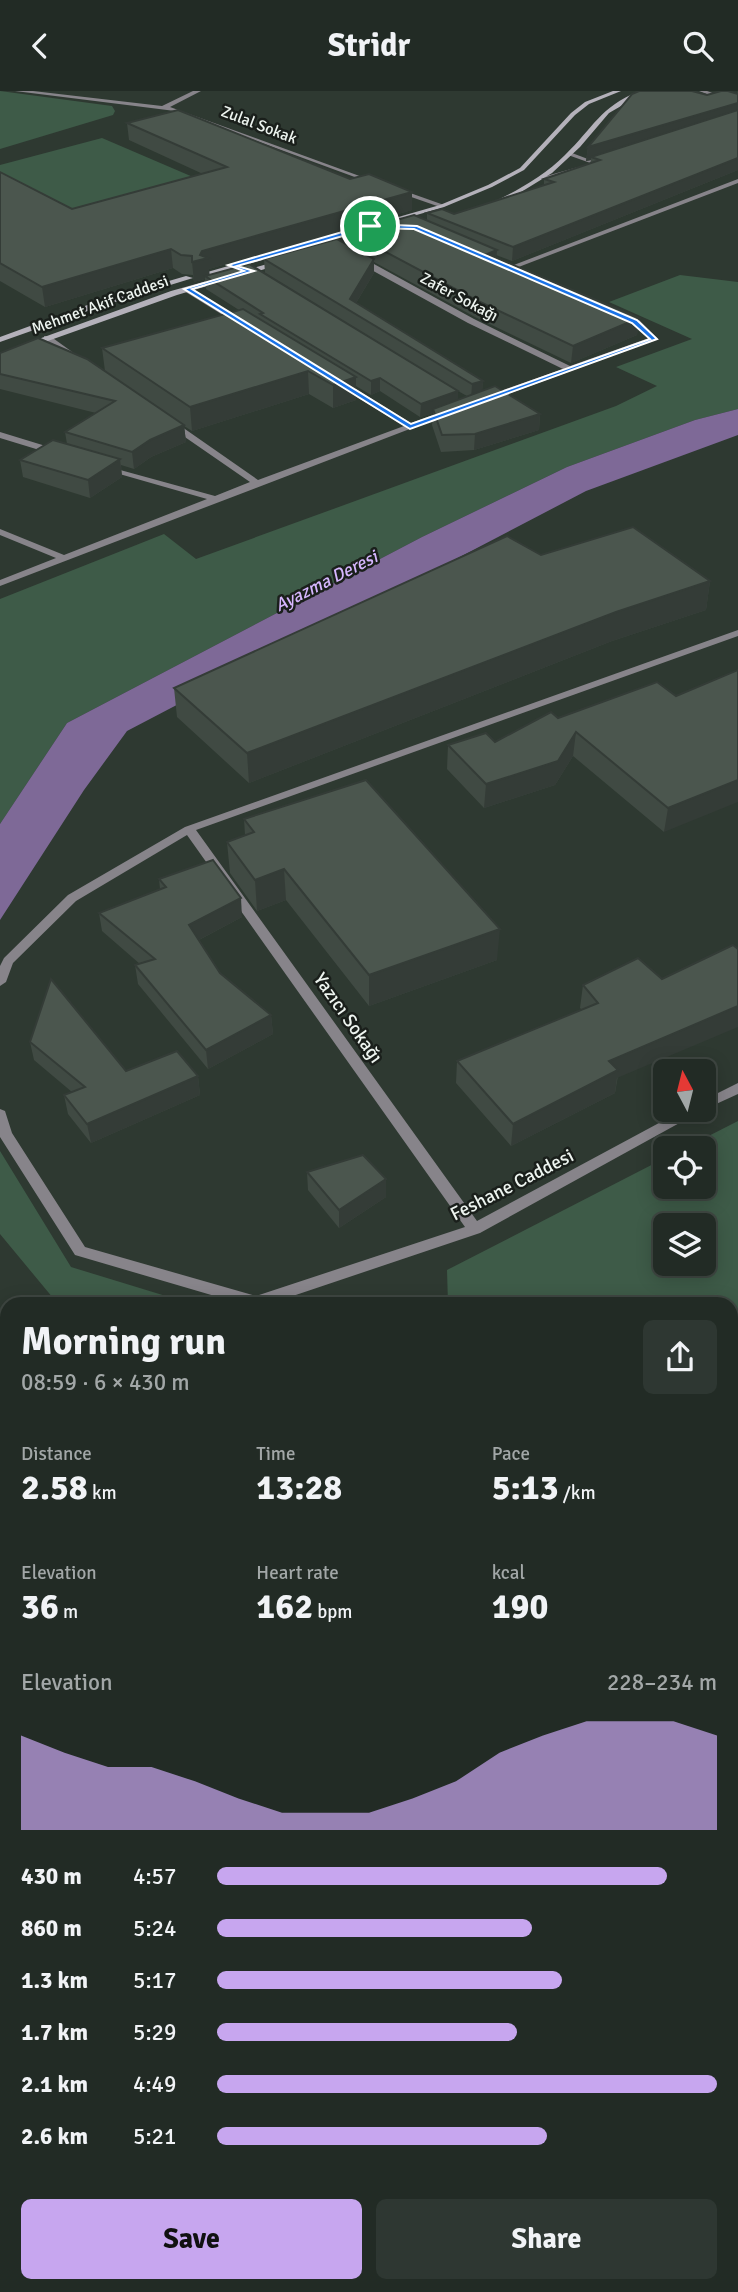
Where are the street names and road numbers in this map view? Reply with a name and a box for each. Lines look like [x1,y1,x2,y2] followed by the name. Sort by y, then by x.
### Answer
[218,101,300,149] street label: Zulal Sokak
[417,268,501,326] street label: Zafer Sokağı
[29,271,171,339] street label: Mehmet Akif Caddesi
[308,968,388,1068] street label: Yazıcı Sokağı
[446,1144,578,1226] street label: Feshane Caddesi

